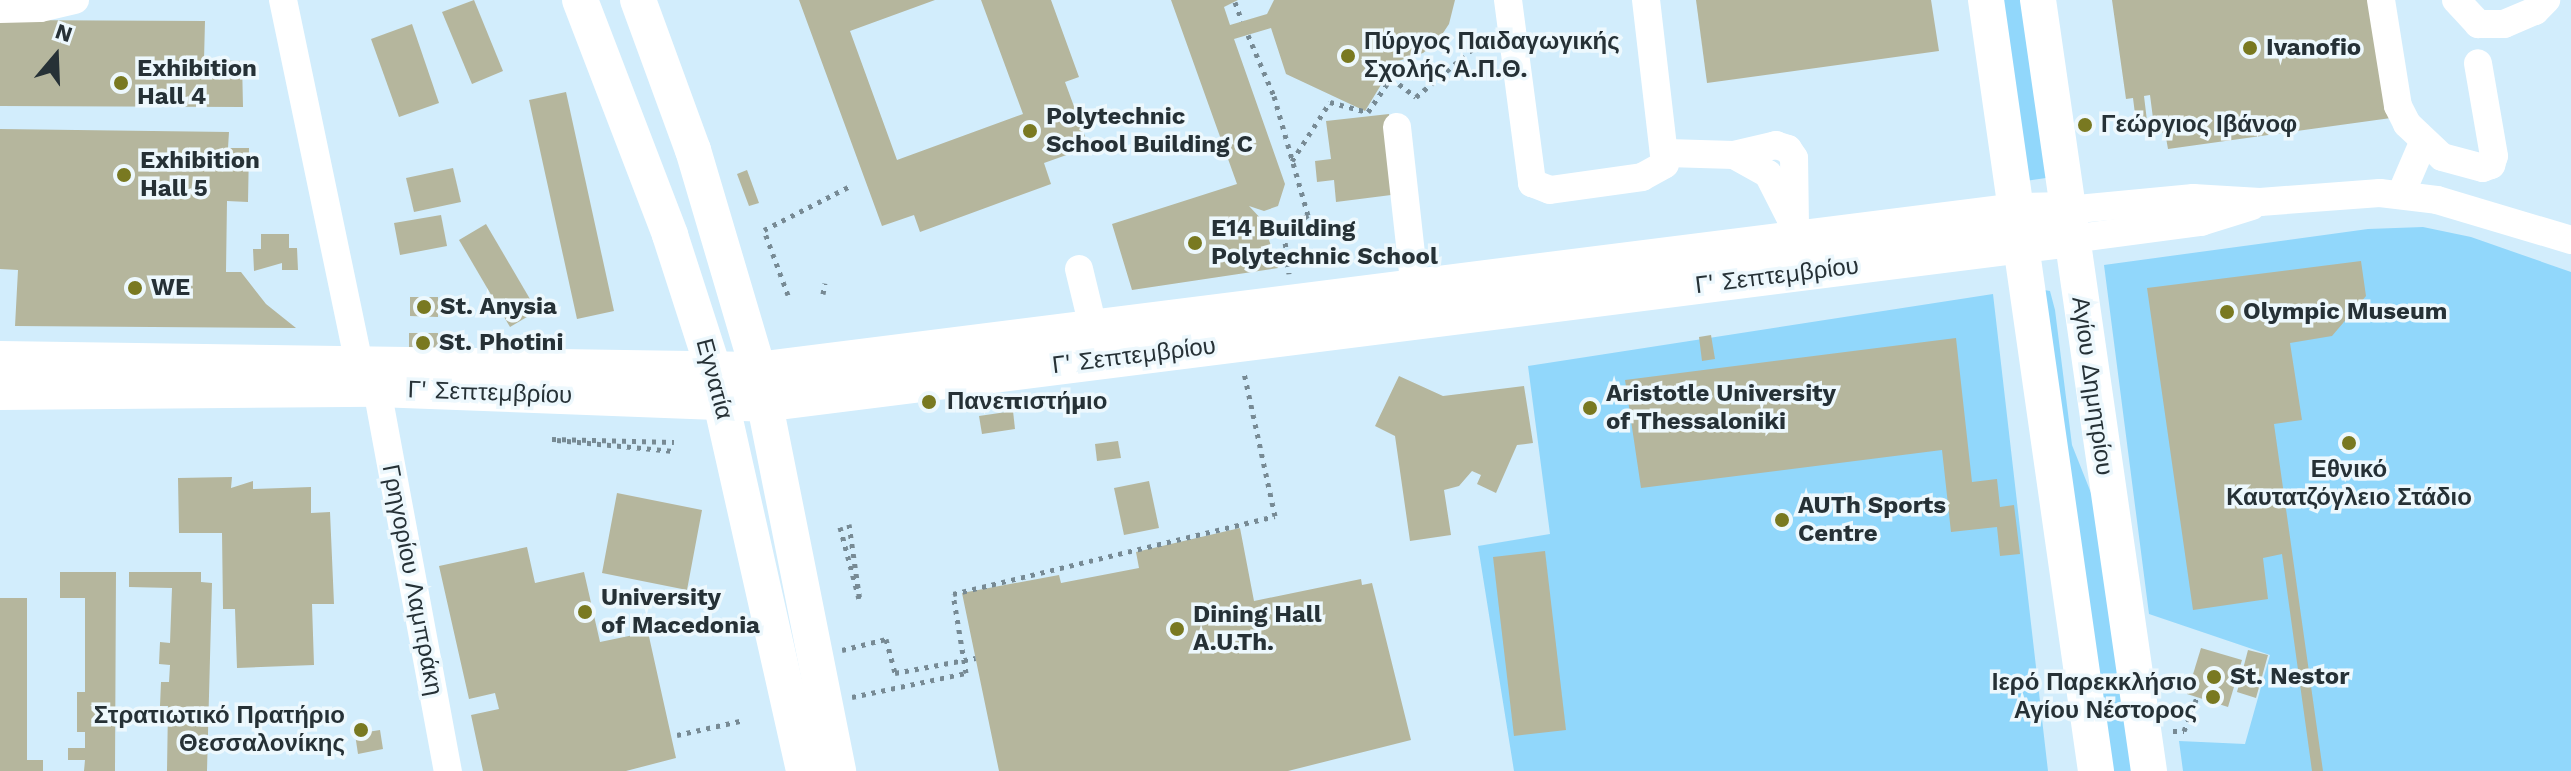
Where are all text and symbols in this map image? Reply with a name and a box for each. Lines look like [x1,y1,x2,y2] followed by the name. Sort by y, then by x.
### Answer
[16,16,96,96] north arrow
[52,18,76,47] text: N
[1364,28,1620,84] place label: Πύργος Παιδαγωγικής Σχολής Α.Π.Θ.
[2266,34,2361,62] place label: Ivanofio
[2241,39,2259,57] marker: Ivanofio
[1339,47,1357,65] marker: Πύργος Παιδαγωγικής Σχολής Α.Π.Θ.
[137,55,257,111] place label: Exhibition Hall 4
[112,74,130,92] marker: Exhibition Hall 4
[1046,103,1253,159] place label: Polytechnic School Building C
[2101,111,2297,139] place label: Γεώργιος Ιβάνοφ
[2076,116,2094,134] marker: Γεώργιος Ιβάνοφ
[1021,122,1039,140] marker: Polytechnic School Building C
[140,147,260,203] place label: Exhibition Hall 5
[115,166,133,184] marker: Exhibition Hall 5
[1211,215,1438,271] place label: E14 Building Polytechnic School
[1186,234,1204,252] marker: E14 Building Polytechnic School
[1694,252,1860,300] street label: Γ' Σεπτεμβρίου
[151,274,190,302] place label: WE
[126,279,144,297] marker: WE
[440,293,558,321] place label: St. Anysia
[2065,295,2119,477] street label: Αγίου Δημητρίου
[415,298,433,316] marker: St. Anysia
[2243,298,2447,326] place label: Olympic Museum
[2218,303,2236,321] marker: Olympic Museum
[439,329,563,357] place label: St. Photini
[1051,332,1217,380] street label: Γ' Σεπτεμβρίου
[414,334,432,352] marker: St. Photini
[689,335,739,423] street label: Εγνατία
[407,376,573,410] street label: Γ' Σεπτεμβρίου
[1606,380,1836,436] place label: Aristotle University of Thessaloniki
[947,388,1107,416] place label: Πανεπιστήμιο
[918,391,940,413] marker: Πανεπιστήμιο
[1581,399,1599,417] marker: Aristotle University of Thessaloniki
[2340,434,2358,452] marker: Εθνικό Καυτατζόγλειο Στάδιο
[2226,456,2472,512] place label: Εθνικό Καυτατζόγλειο Στάδιο
[375,462,449,698] street label: Γρηγορίου Λαμπράκη
[1798,492,1946,548] place label: AUTh Sports Centre
[1773,511,1791,529] marker: AUTh Sports Centre
[601,584,760,640] place label: University of Macedonia
[1193,601,1322,657] place label: Dining Hall A.U.Th.
[576,603,594,621] marker: University of Macedonia
[1168,620,1186,638] marker: Dining Hall A.U.Th.
[2230,663,2350,691] place label: St. Nestor
[2205,668,2223,686] marker: St. Nestor
[1992,669,2197,725] place label: Ιερό Παρεκκλήσιο Αγίου Νέστορος
[2204,688,2222,706] marker: Ιερό Παρεκκλήσιο Αγίου Νέστορος
[94,702,345,758] place label: Στρατιωτικό Πρατήριο Θεσσαλονίκης
[352,721,370,739] marker: Στρατιωτικό Πρατήριο Θεσσαλονίκης

